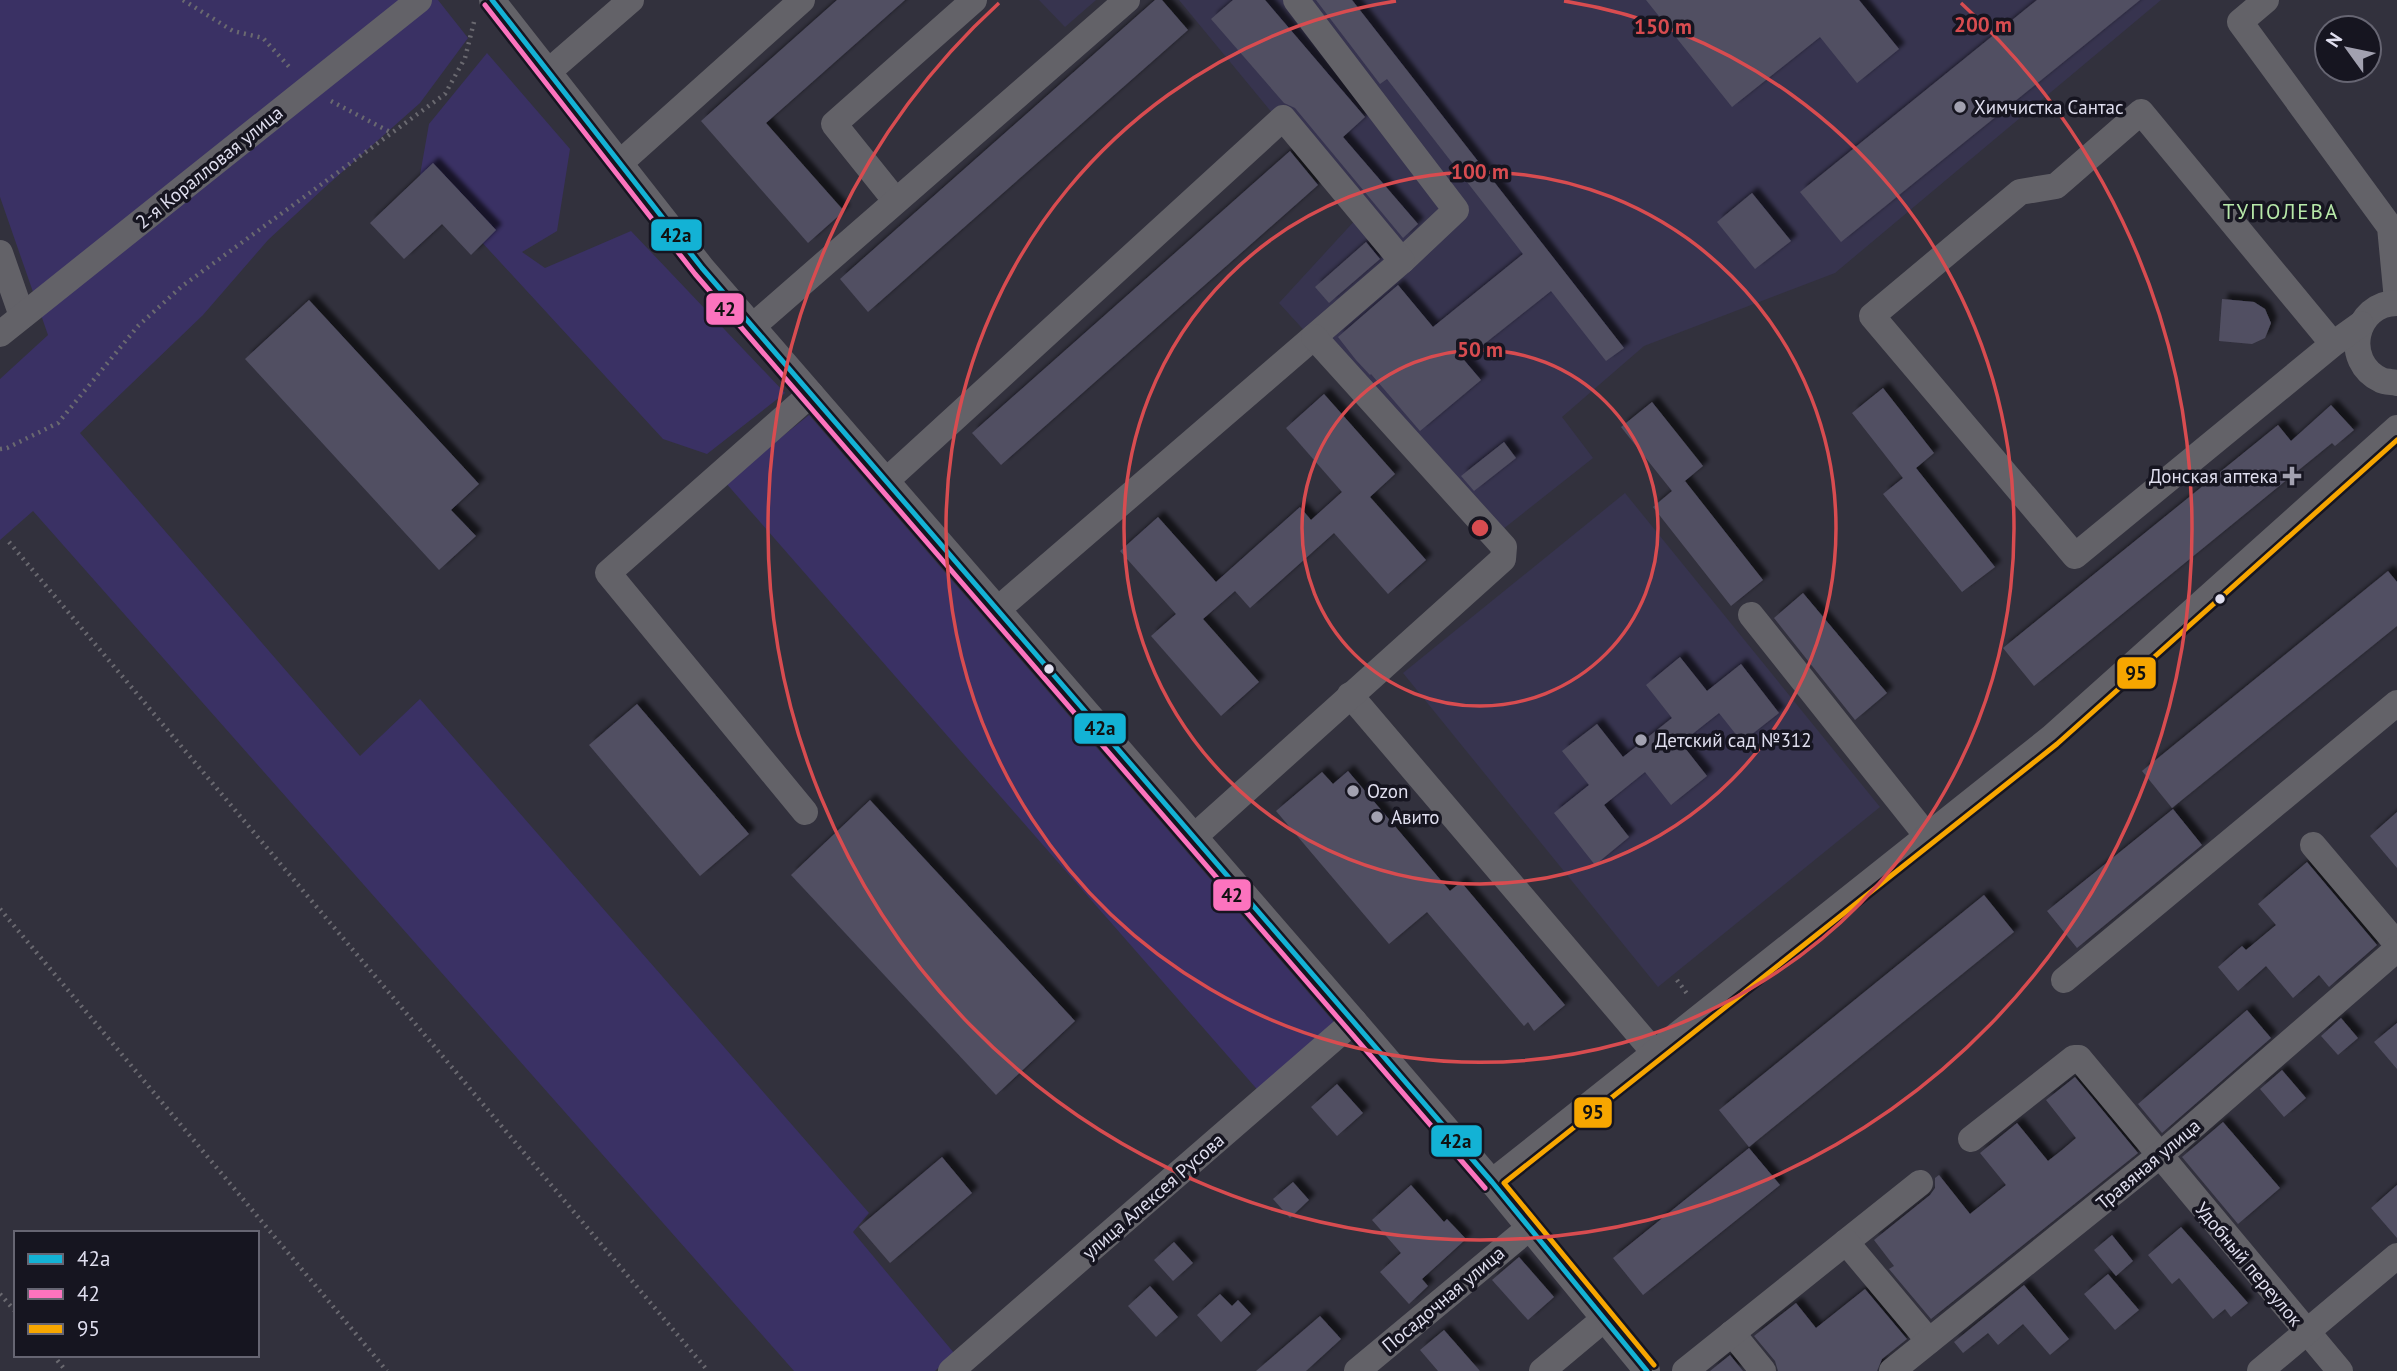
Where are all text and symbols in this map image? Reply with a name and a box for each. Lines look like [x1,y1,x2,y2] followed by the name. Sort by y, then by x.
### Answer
[1954,11,2012,38] text: 200 m
[1634,13,1692,40] text: 150 m
[2313,14,2383,84] north arrow
[2320,28,2347,52] text: N
[1974,95,2124,119] place label: Химчистка Сантас
[1952,99,1968,115] marker: Химчистка Сантас
[131,100,287,234] street label: 2-я Коралловая улица
[1451,158,1509,185] text: 100 m
[2223,198,2339,225] district label: ТУПОЛЕВА
[650,218,703,252] line badge: 42a
[661,223,691,247] text: 42a
[705,292,745,326] line badge: 42
[714,297,736,321] text: 42
[1457,336,1503,363] text: 50 m
[2149,464,2278,488] place label: Донская аптека
[2284,468,2300,484] marker: Донская аптека
[1468,516,1492,540] centre of rings
[2213,592,2227,606] unlabelled marker
[2116,656,2157,690] line badge: 95
[2125,661,2147,685] text: 95
[1042,662,1056,676] unlabelled marker
[1073,712,1127,745] line badge: 42a
[1085,716,1115,740] text: 42a
[1655,728,1812,752] place label: Детский сад №312
[1633,732,1649,748] marker: Детский сад №312
[1367,779,1408,803] place label: Ozon
[1345,783,1361,799] marker: Ozon
[1391,805,1439,829] place label: Авито
[1369,809,1385,825] marker: Авито
[1212,878,1252,912] line badge: 42
[1221,883,1243,907] text: 42
[1573,1096,1613,1129] line badge: 95
[1582,1100,1604,1124] text: 95
[2091,1113,2205,1215] street label: Травяная улица
[1430,1124,1483,1158] line badge: 42a
[1077,1128,1229,1264] street label: улица Алексея Русова
[1441,1129,1471,1153] text: 42a
[2190,1197,2308,1331] street label: Удобный переулок
[14,1231,259,1357] legend
[1377,1241,1509,1357] street label: Посадочная улица
[77,1245,110,1272] text: 42a
[77,1280,100,1307] text: 42
[77,1315,100,1342] text: 95

